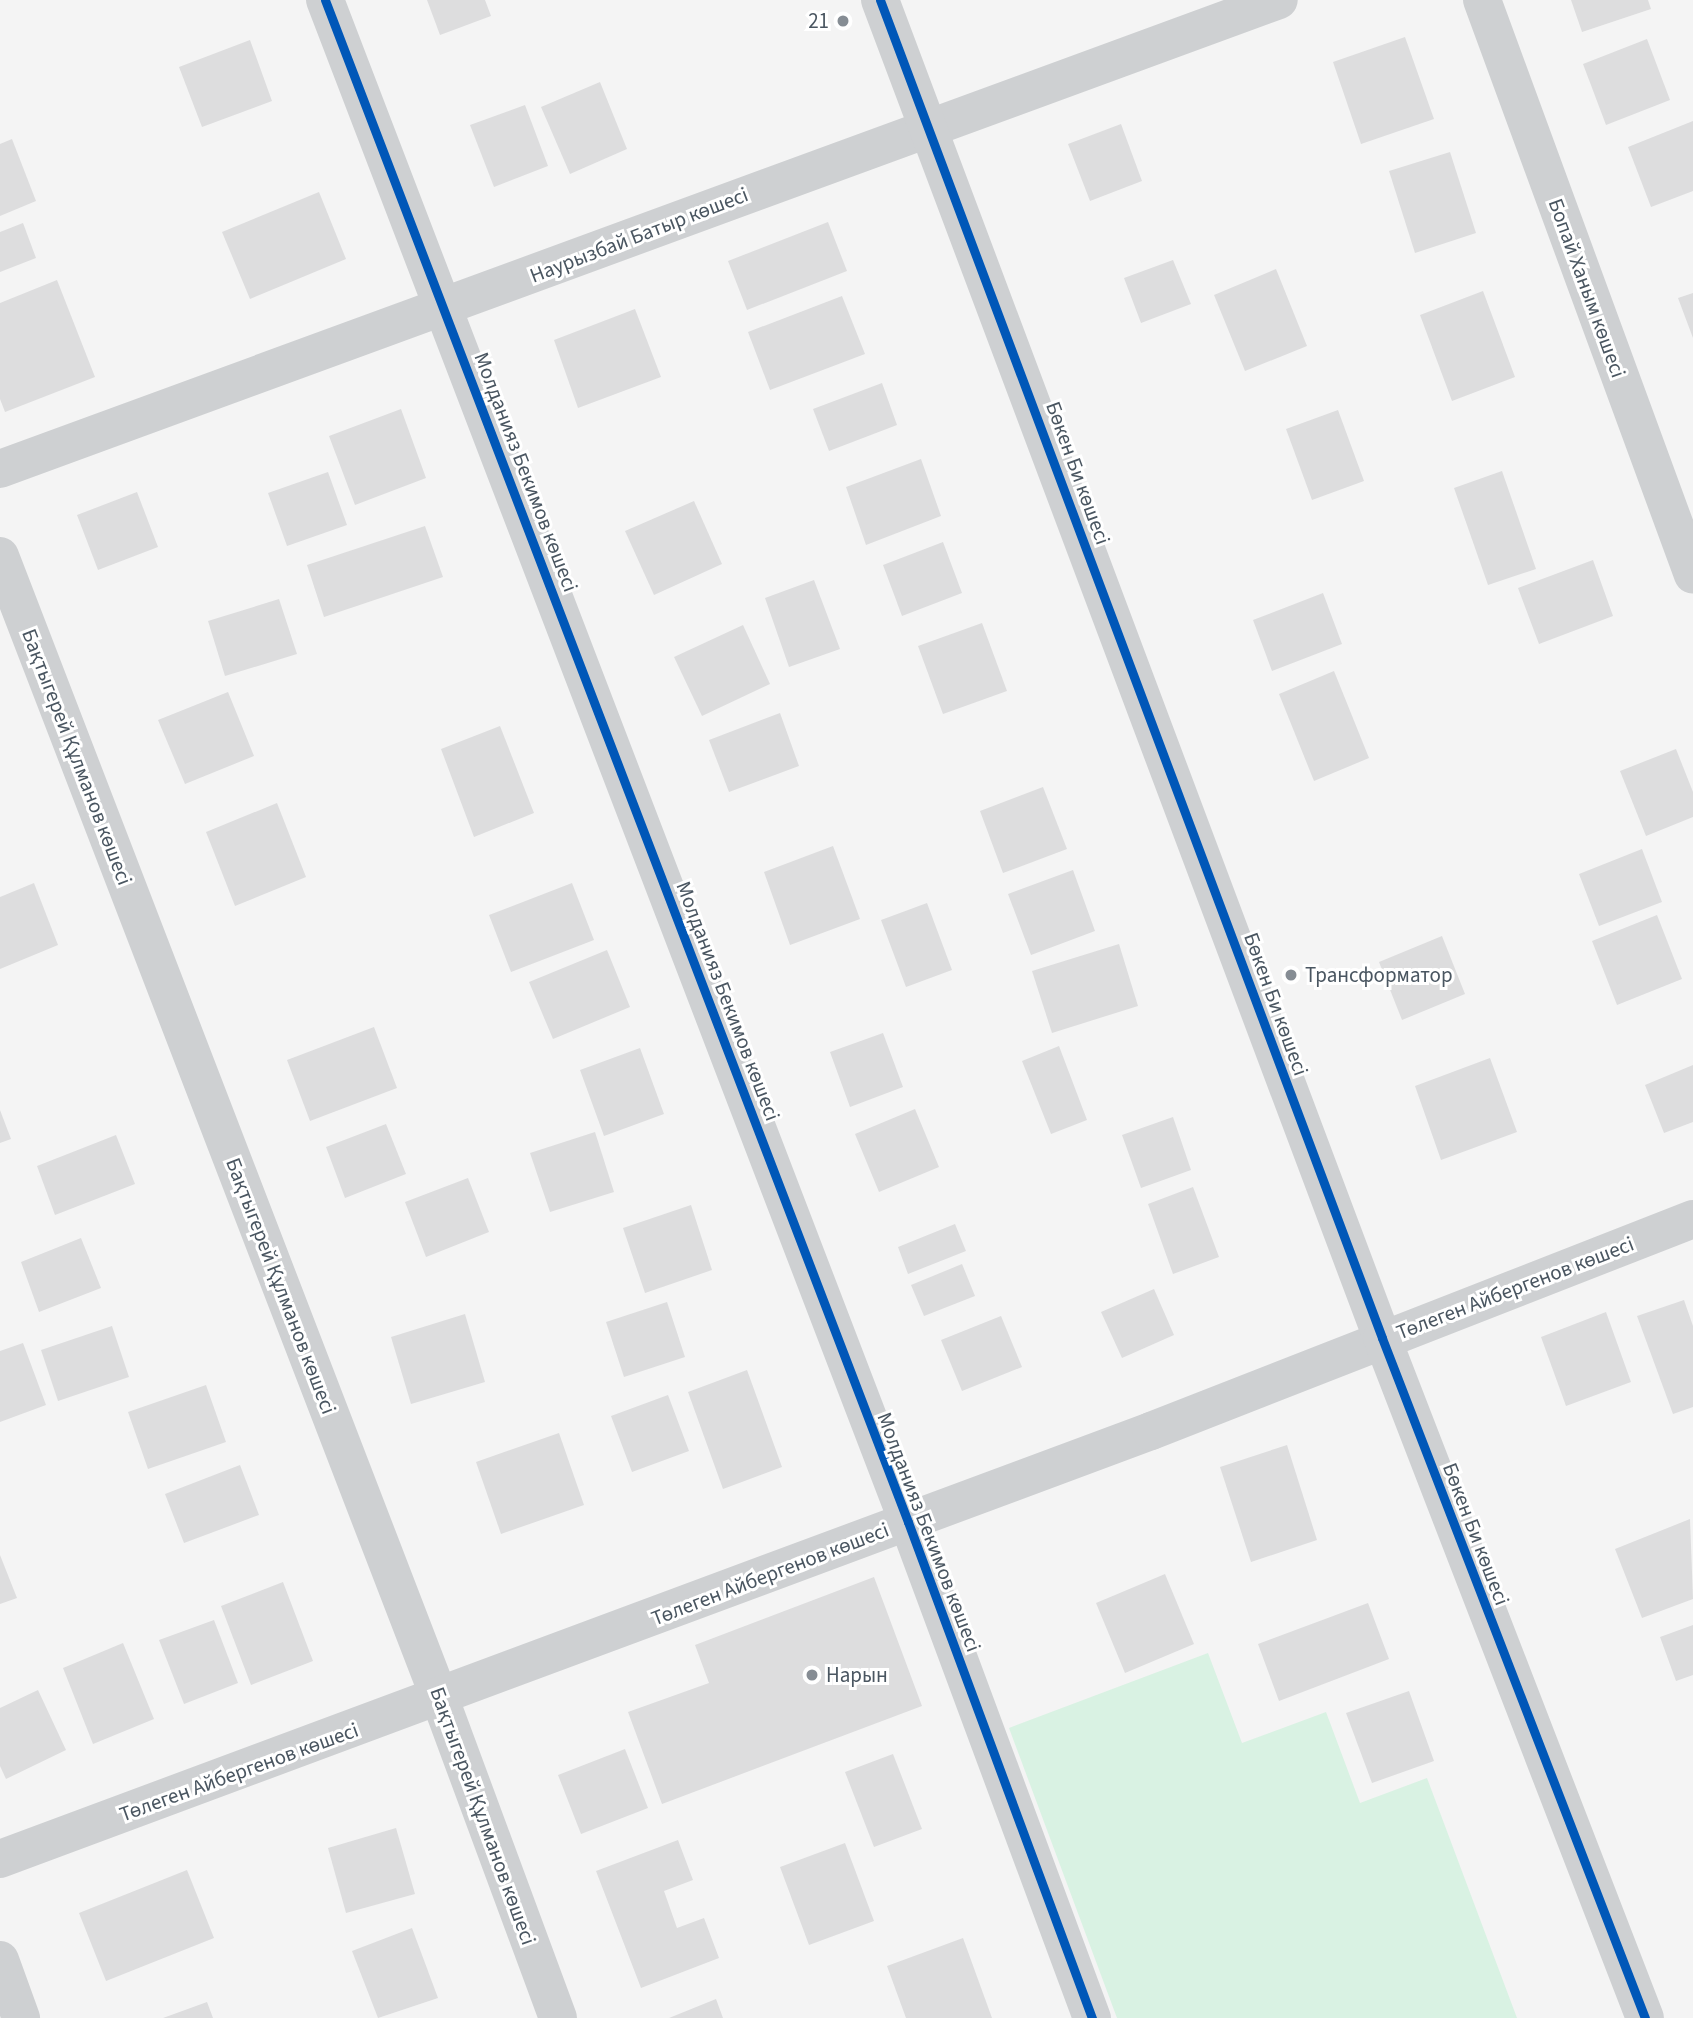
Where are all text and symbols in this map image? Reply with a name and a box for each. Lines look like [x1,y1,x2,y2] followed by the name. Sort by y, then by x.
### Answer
[808,8,829,34] place label: 21
[835,13,851,29] marker: 21
[526,182,752,288] street label: Наурызбай Батыр көшесі
[1543,195,1631,381] street label: Бопай Ханым көшесі
[469,349,583,595] street label: Молданияз Бекимов көшесі
[1040,398,1116,548] street label: Бөкен Би көшесі
[16,625,138,889] street label: Бақтыгерей Құлманов көшесі
[671,878,785,1124] street label: Молданияз Бекимов көшесі
[1238,929,1314,1079] street label: Бөкен Би көшесі
[1305,962,1453,988] place label: Трансформатор
[1283,967,1299,983] marker: Трансформатор
[220,1154,342,1418] street label: Бақтыгерей Құлманов көшесі
[1393,1231,1637,1345] street label: Төлеген Айбергенов көшесі
[872,1409,986,1655] street label: Молданияз Бекимов көшесі
[1437,1459,1515,1609] street label: Бөкен Би көшесі
[648,1517,892,1631] street label: Төлеген Айбергенов көшесі
[826,1662,888,1688] place label: Нарын
[804,1667,820,1683] marker: Нарын
[425,1684,541,1948] street label: Бақтыгерей Құлманов көшесі
[116,1717,362,1827] street label: Төлеген Айбергенов көшесі

